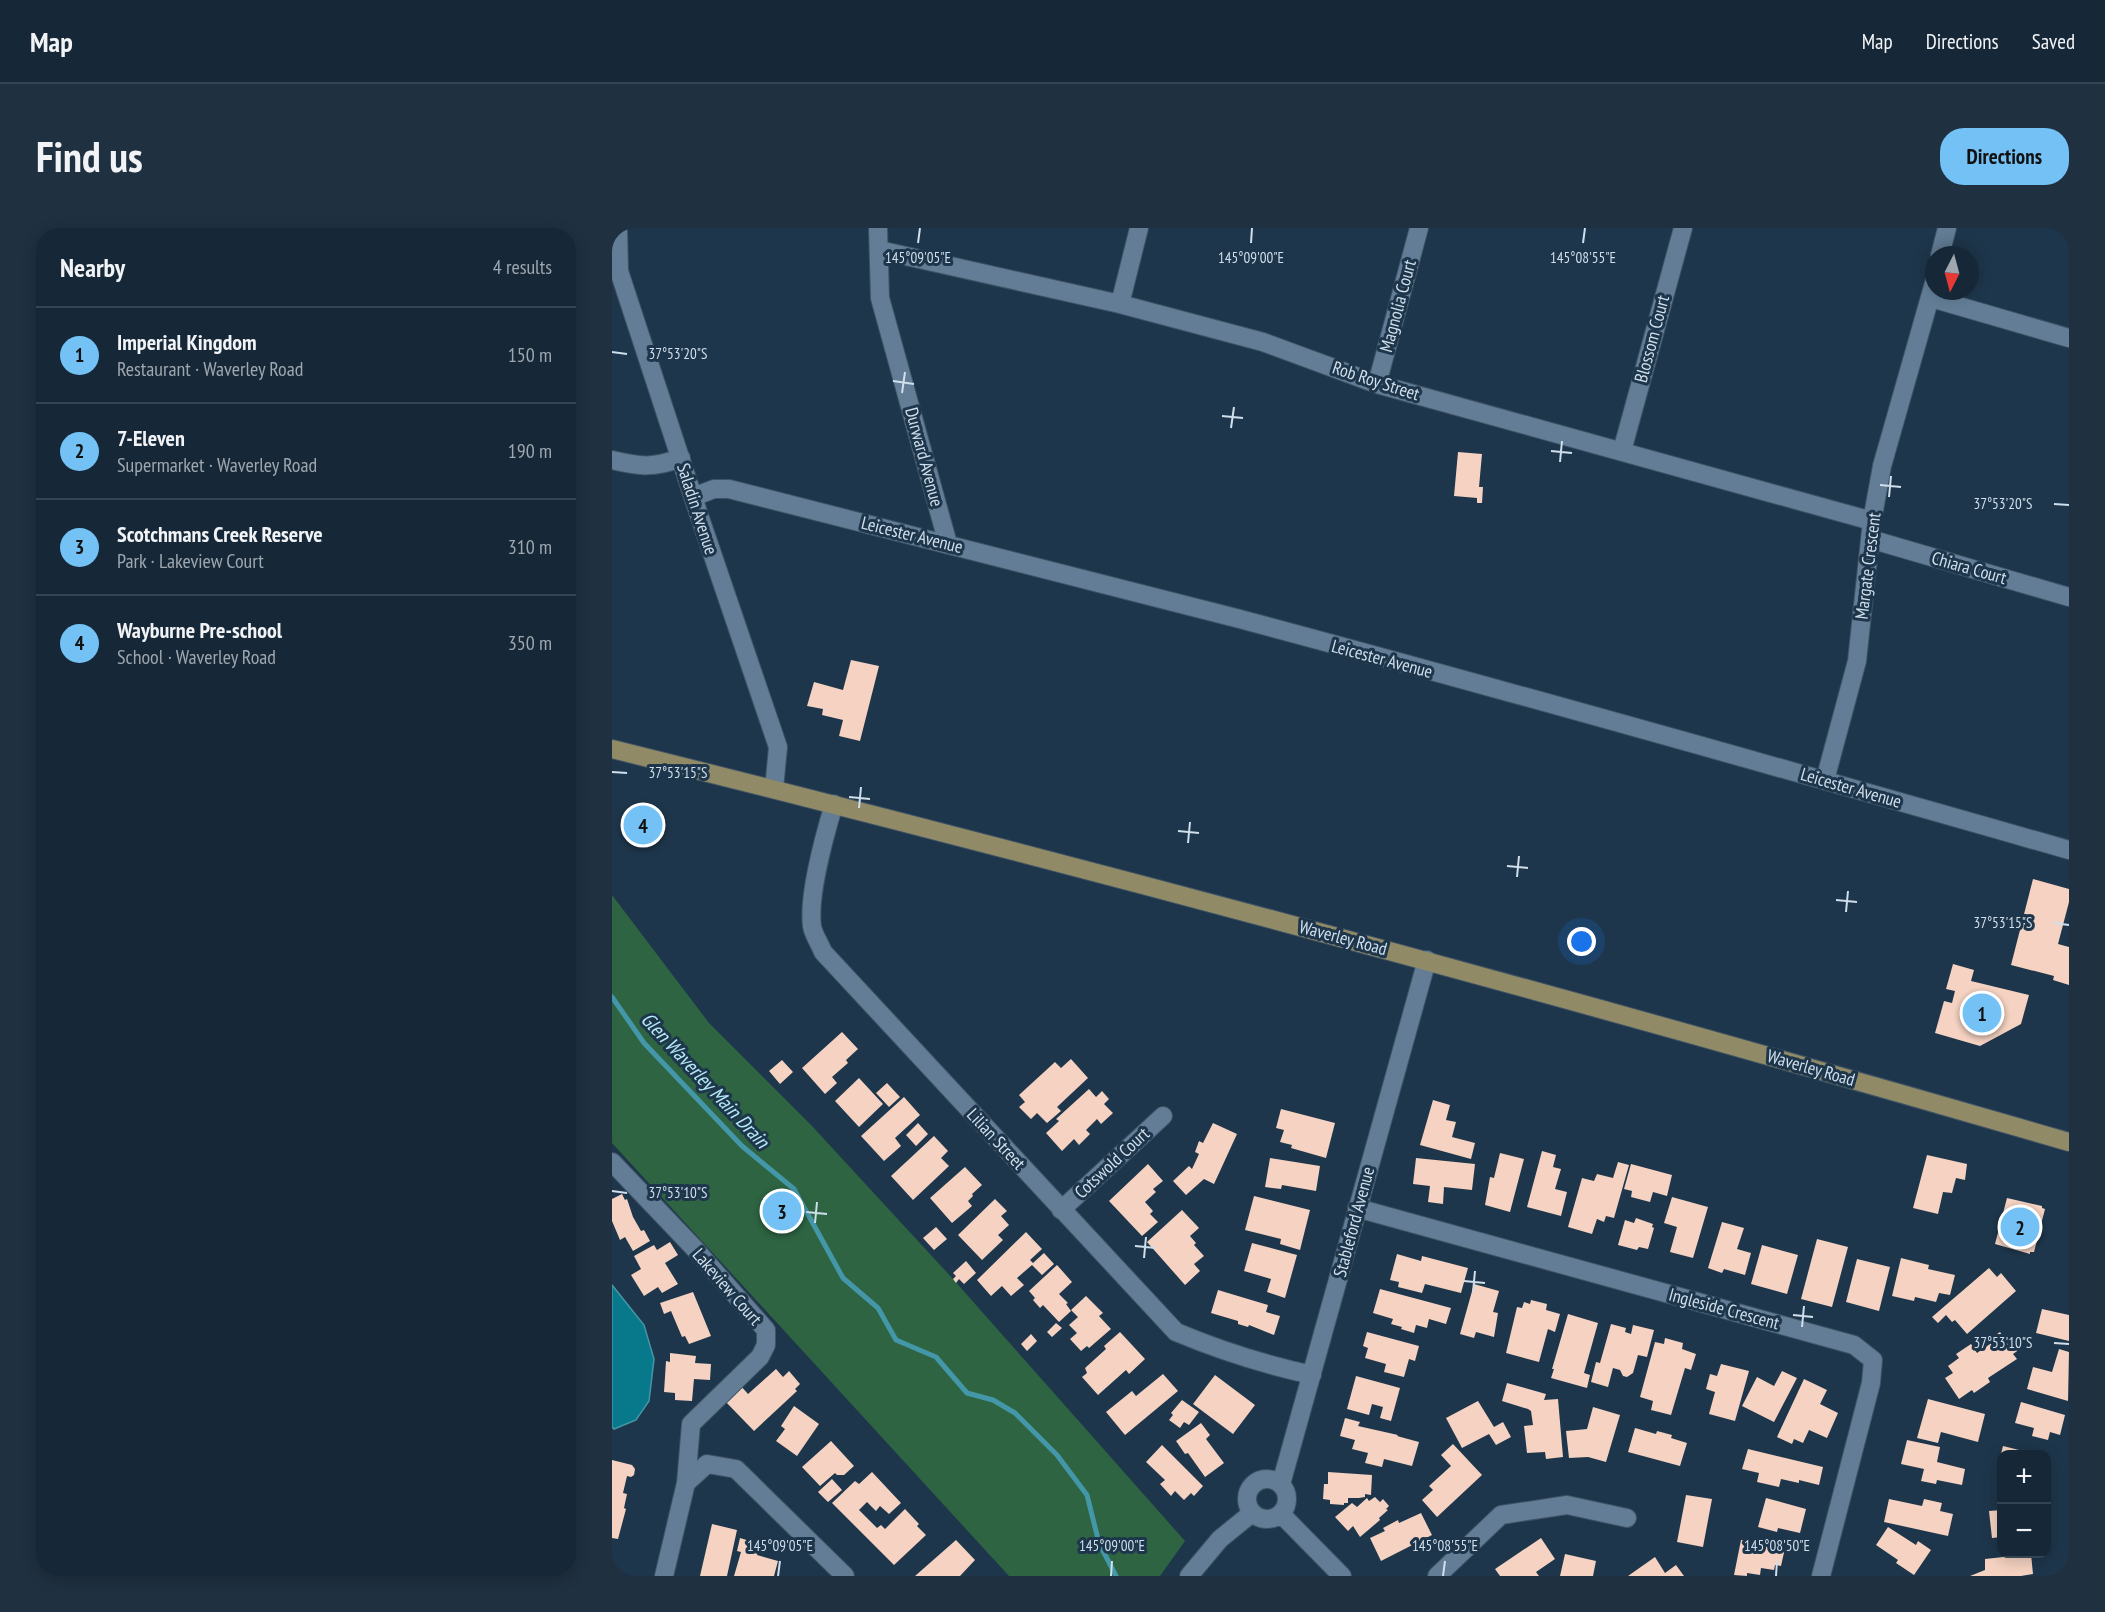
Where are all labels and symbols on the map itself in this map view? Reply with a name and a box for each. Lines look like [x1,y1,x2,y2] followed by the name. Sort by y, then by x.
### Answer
[1925,246,1979,300] north arrow
[885,248,951,267] text: 145°09'05"E
[1218,248,1284,267] text: 145°09'00"E
[1550,248,1616,267] text: 145°08'55"E
[1374,257,1421,355] street label: Magnolia Court
[1629,293,1674,385] street label: Blossom Court
[648,344,708,363] text: 37°53'20"S
[1330,356,1423,405] street label: Rob Roy Street
[900,405,949,509] street label: Durward Avenue
[672,460,723,557] street label: Saladin Avenue
[1973,494,2033,513] text: 37°53'20"S
[859,511,965,558] street label: Leicester Avenue
[1850,511,1885,621] street label: Margate Crescent
[1929,546,2009,589] street label: Chiara Court
[1329,634,1435,683] street label: Leicester Avenue
[1798,762,1904,813] street label: Leicester Avenue
[648,763,708,782] text: 37°53'15"S
[624,802,663,848] pin: 4
[1973,913,2033,932] text: 37°53'15"S
[1297,915,1390,960] street label: Waverley Road
[1567,927,1596,956] your location
[1962,990,2002,1036] pin: 1
[635,1007,776,1154] water label: Glen Waverley Main Drain
[1765,1044,1858,1091] street label: Waverley Road
[962,1103,1031,1174] street label: Lilian Street
[1069,1122,1154,1203] street label: Cotswold Court
[1328,1164,1379,1279] street label: Stableford Avenue
[648,1183,708,1202] text: 37°53'10"S
[762,1188,802,1234] pin: 3
[2000,1204,2040,1250] pin: 2
[688,1244,767,1330] street label: Lakeview Court
[1666,1283,1782,1334] street label: Ingleside Crescent
[1973,1333,2033,1352] text: 37°53'10"S
[747,1536,813,1555] text: 145°09'05"E
[1079,1536,1145,1555] text: 145°09'00"E
[1412,1536,1478,1555] text: 145°08'55"E
[1744,1536,1810,1555] text: 145°08'50"E

